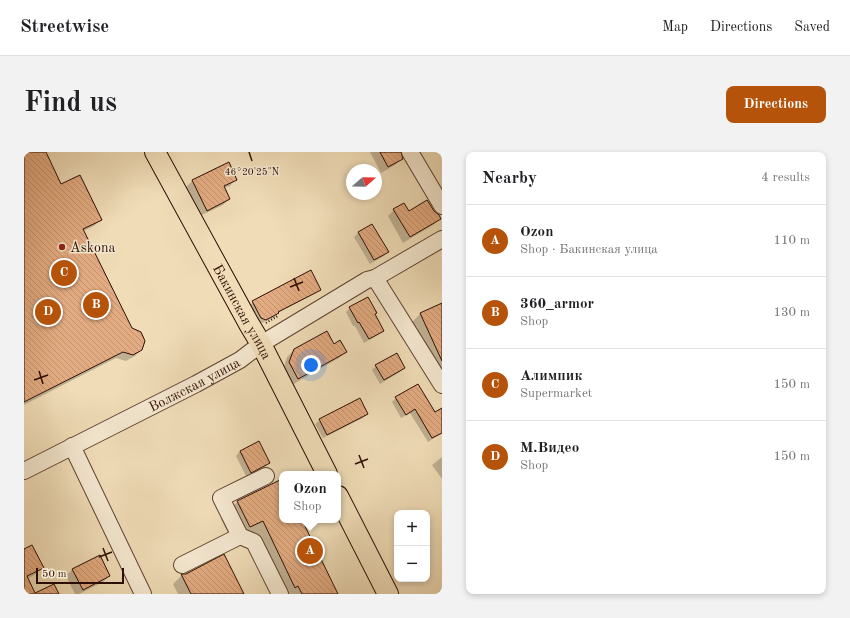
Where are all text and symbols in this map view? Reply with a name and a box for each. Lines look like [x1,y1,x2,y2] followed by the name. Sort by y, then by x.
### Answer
[20,18,109,37] text: Streetwise
[662,20,688,34] text: Map
[710,20,772,34] text: Directions
[794,20,830,34] text: Saved
[726,86,826,123] button: Directions
[24,90,117,118] text: Find us
[346,164,382,200] north arrow
[225,167,280,177] text: 46°20'25"N
[482,170,537,187] text: Nearby
[761,171,810,184] text: 4 results
[520,225,553,240] text: Ozon
[490,234,500,247] text: A
[773,234,810,247] text: 110 m
[70,241,116,255] place label: Askona
[57,242,67,252] marker: Askona
[520,243,658,256] text: Shop · Бакинская улица
[51,258,77,288] pin: C
[210,262,274,362] street label: Бакинская улица
[83,290,109,320] pin: B
[35,297,61,327] pin: D
[520,297,594,312] text: 360_armor
[490,306,500,319] text: B
[773,306,810,319] text: 130 m
[520,315,548,328] text: Shop
[147,355,243,415] street label: Волжская улица
[301,355,321,375] your location
[520,369,582,384] text: Алимпик
[491,378,499,391] text: C
[773,378,810,391] text: 150 m
[520,387,592,400] text: Supermarket
[520,441,579,456] text: М.Видео
[490,450,500,463] text: D
[773,450,810,463] text: 150 m
[520,459,548,472] text: Shop
[279,471,341,523] popup
[293,482,327,497] text: Ozon
[293,500,322,513] text: Shop
[394,510,430,582] map controls
[394,510,430,546] button: +
[297,536,323,566] pin: A
[394,546,430,582] button: −
[36,566,124,585] scale bar
[42,569,67,580] text: 50 m

